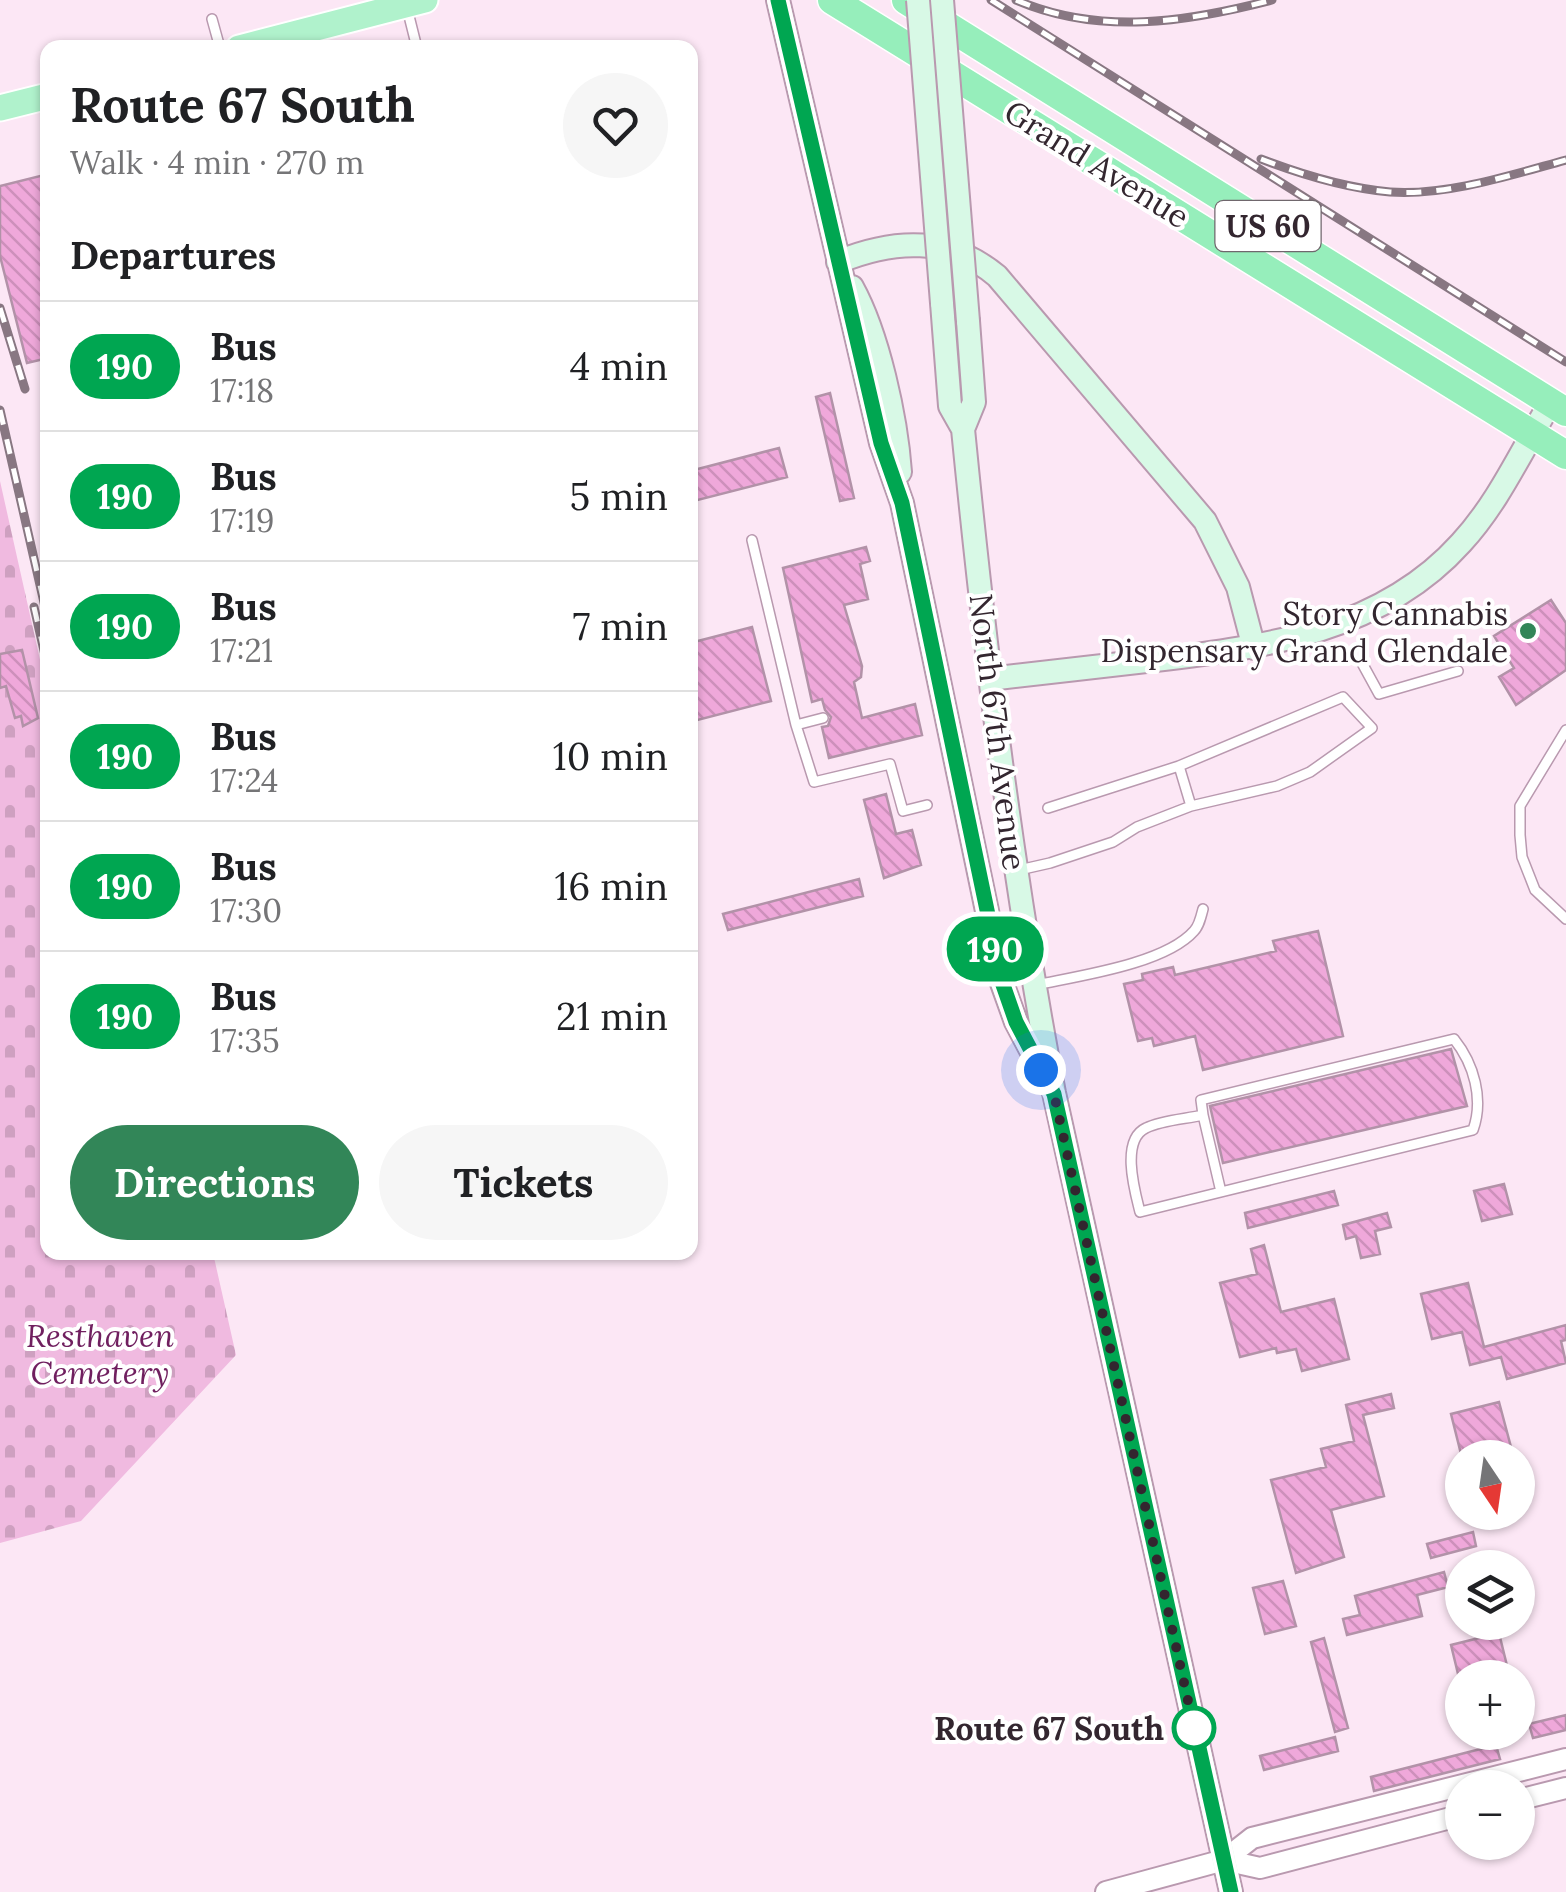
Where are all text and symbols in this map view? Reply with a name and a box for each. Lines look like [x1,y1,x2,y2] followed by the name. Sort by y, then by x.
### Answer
[563,73,668,178] button: heart
[70,74,415,135] text: Route 67 South
[997,91,1197,237] street label: Grand Avenue
[70,142,364,183] text: Walk · 4 min · 270 m
[1216,201,1320,251] road number: US 60
[70,231,276,279] text: Departures
[210,322,277,370] text: Bus
[570,342,668,390] text: 4 min
[97,344,153,389] text: 190
[210,370,274,411] text: 17:18
[210,452,277,500] text: Bus
[570,472,668,520] text: 5 min
[97,474,153,519] text: 190
[210,500,275,541] text: 17:19
[210,582,277,630] text: Bus
[961,591,1035,873] street label: North 67th Avenue
[1100,593,1508,671] place label: Story Cannabis Dispensary Grand Glendale
[573,602,668,650] text: 7 min
[97,604,153,649] text: 190
[1517,620,1539,642] marker: Story Cannabis Dispensary Grand Glendale
[210,630,273,671] text: 17:21
[210,712,277,760] text: Bus
[553,732,668,780] text: 10 min
[97,734,153,779] text: 190
[210,760,278,801] text: 17:24
[210,842,277,890] text: Bus
[554,862,668,910] text: 16 min
[97,864,153,909] text: 190
[210,890,282,931] text: 17:30
[938,916,1052,982] line badge: 190
[967,927,1023,972] text: 190
[210,972,277,1020] text: Bus
[556,992,668,1040] text: 21 min
[97,994,153,1039] text: 190
[210,1020,280,1061] text: 17:35
[1016,1045,1066,1095] your location
[70,1125,359,1240] button: Directions
[379,1125,668,1240] button: Tickets
[26,1315,174,1393] park label: Resthaven Cemetery
[1445,1440,1535,1530] north arrow
[1445,1440,1535,1860] map controls
[1445,1550,1535,1640] button: layers
[1445,1660,1535,1750] button: +
[1173,1707,1215,1749] marker: Route 67 South
[934,1708,1164,1749] place label: Route 67 South
[1445,1770,1535,1860] button: −

